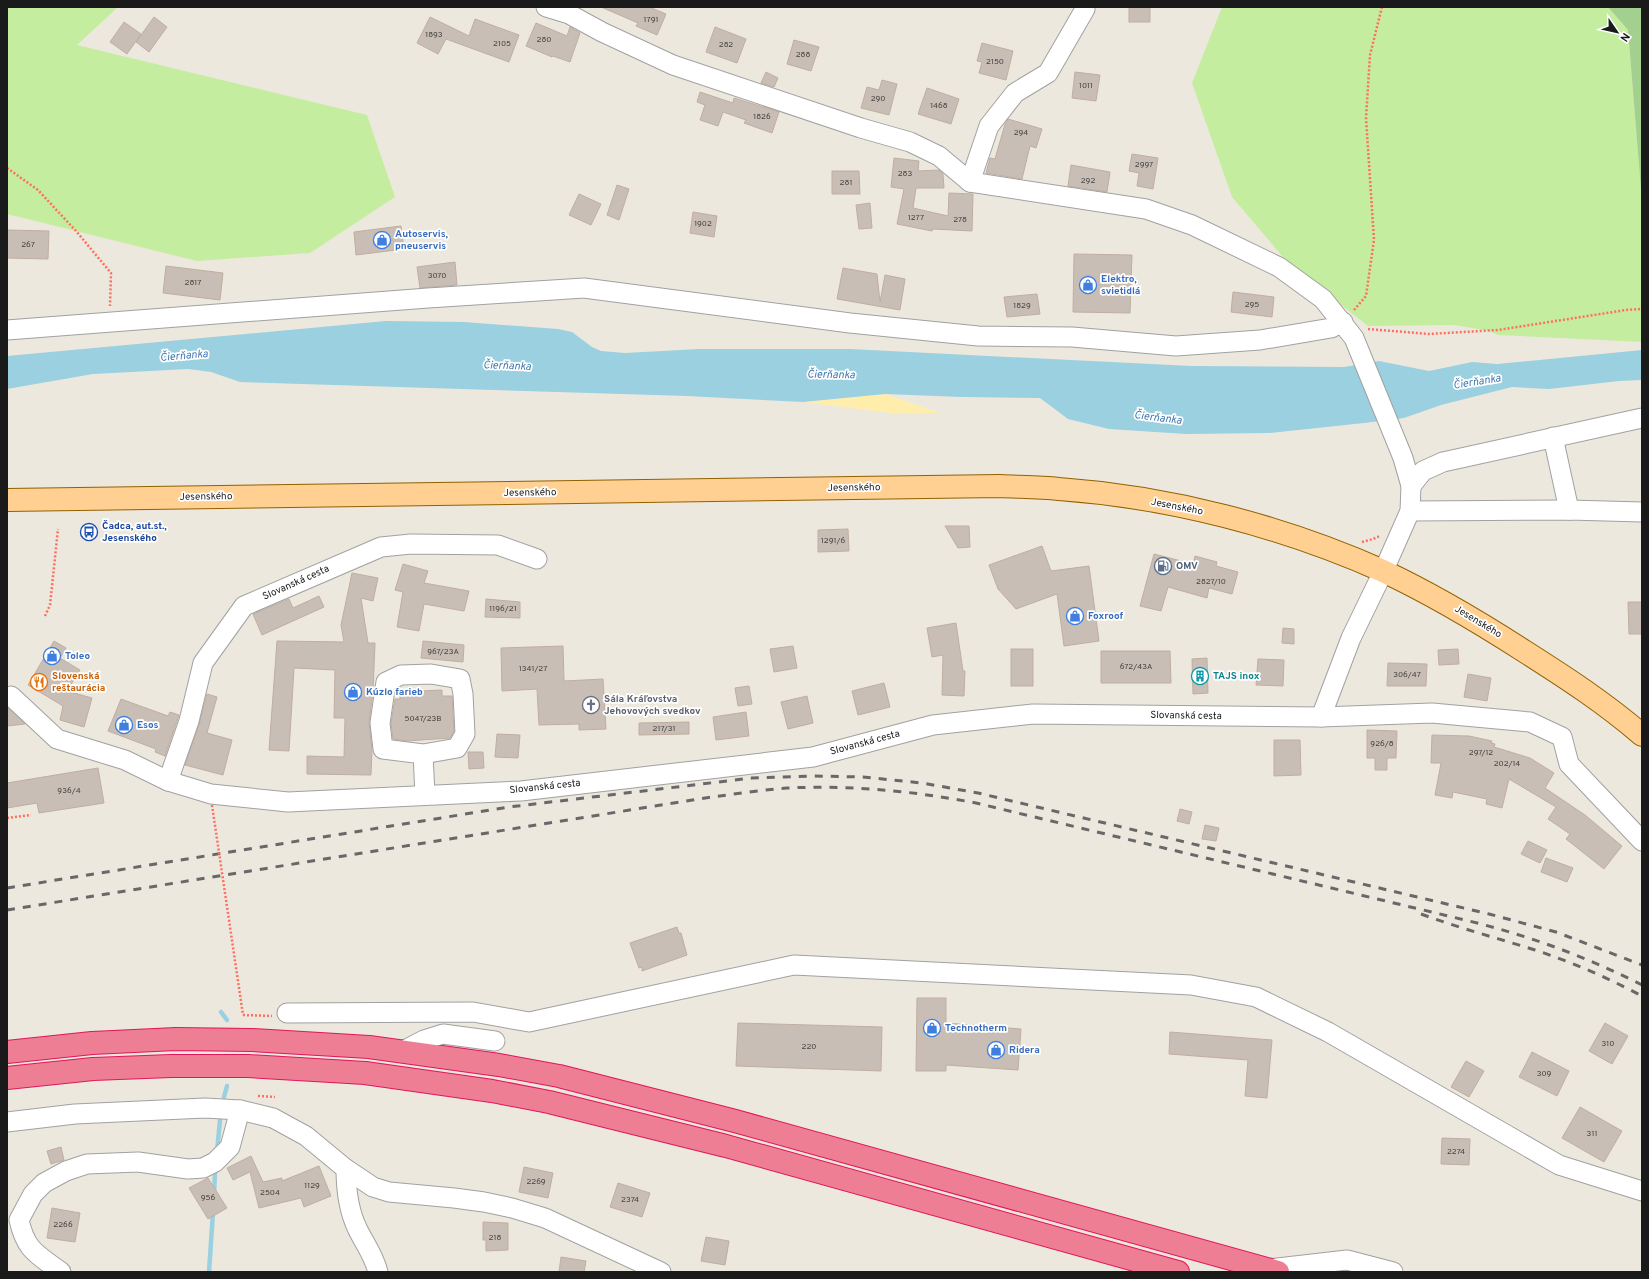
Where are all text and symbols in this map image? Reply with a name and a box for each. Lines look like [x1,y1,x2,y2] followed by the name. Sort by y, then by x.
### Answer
[1597,12,1637,52] north arrow
[644,15,658,25] house number: 1791
[425,30,443,40] house number: 1893
[1616,30,1632,44] text: N
[537,35,551,45] house number: 280
[493,39,511,49] house number: 2105
[719,40,733,50] house number: 282
[796,50,810,60] house number: 288
[986,57,1004,67] house number: 2150
[1079,81,1093,91] house number: 1011
[871,94,885,104] house number: 290
[930,101,948,111] house number: 1468
[753,112,771,122] house number: 1826
[1014,128,1028,138] house number: 294
[1135,160,1153,170] house number: 2997
[898,169,912,179] house number: 283
[1081,176,1095,186] house number: 292
[840,178,852,188] house number: 281
[908,213,924,223] house number: 1277
[953,215,967,225] house number: 278
[694,219,712,229] house number: 1902
[395,228,449,253] place label: Autoservis, pneuservis
[372,230,392,250] shop icon: Autoservis, pneuservis
[21,240,35,250] house number: 267
[428,271,446,281] house number: 3070
[1101,273,1140,298] place label: Elektro, svietidlá
[1078,275,1098,295] shop icon: Elektro, svietidlá
[185,278,201,288] house number: 2817
[1245,300,1259,310] house number: 295
[1013,301,1031,311] house number: 1829
[159,346,209,365] water label: Čierňanka
[483,357,532,374] water label: Čierňanka
[807,367,855,382] water label: Čierňanka
[1452,370,1502,393] water label: Čierňanka
[1133,407,1183,428] water label: Čierňanka
[827,481,881,495] street label: Jesenského
[503,486,557,500] street label: Jesenského
[179,490,233,504] street label: Jesenského
[1150,496,1205,519] street label: Jesenského
[102,520,167,545] place label: Čadca, aut.st., Jesenského
[79,522,99,542] bus stop icon: Čadca, aut.st., Jesenského
[821,536,845,546] house number: 1291/6
[1153,556,1173,576] fuel station icon: OMV
[1176,560,1198,573] place label: OMV
[261,563,331,603] street label: Slovanská cesta
[1196,577,1226,587] house number: 2827/10
[1452,603,1504,641] street label: Jesenského
[489,604,517,614] house number: 1196/21
[1065,606,1085,626] shop icon: Foxroof
[1088,610,1123,623] place label: Foxroof
[42,646,62,666] shop icon: Toleo
[427,647,459,657] house number: 967/23A
[65,650,90,663] place label: Toleo
[1120,662,1153,672] house number: 672/43A
[519,664,547,674] house number: 1341/27
[1190,666,1210,686] building icon: TAJS inox
[52,670,105,695] place label: Slovenská reštaurácia
[1213,670,1260,683] place label: TAJS inox
[1393,670,1421,680] house number: 306/47
[29,672,49,692] restaurant icon: Slovenská reštaurácia
[343,682,363,702] shop icon: Kúzlo farieb
[366,686,423,699] place label: Kúzlo farieb
[604,693,701,718] place label: Sála Kráľovstva Jehovových svedkov
[581,695,601,715] church icon: Sála Kráľovstva Jehovových svedkov
[1150,709,1222,723] street label: Slovanská cesta
[404,714,442,724] house number: 5047/23B
[114,715,134,735] shop icon: Esos
[137,719,158,732] place label: Esos
[653,724,675,734] house number: 217/31
[829,727,901,759] street label: Slovanská cesta
[1370,739,1394,749] house number: 926/8
[1469,748,1493,758] house number: 297/12
[1494,759,1520,769] house number: 202/14
[509,777,581,797] street label: Slovanská cesta
[57,786,81,796] house number: 936/4
[922,1018,942,1038] shop icon: Technotherm
[945,1022,1007,1035] place label: Technotherm
[1602,1039,1614,1049] house number: 310
[986,1040,1006,1060] shop icon: Ridera
[802,1042,816,1052] house number: 220
[1009,1044,1040,1057] place label: Ridera
[1537,1069,1552,1079] house number: 309
[1587,1129,1597,1139] house number: 311
[1447,1147,1465,1157] house number: 2274
[526,1177,546,1187] house number: 2269
[304,1181,320,1191] house number: 1129
[260,1188,280,1198] house number: 2504
[201,1193,215,1203] house number: 956
[621,1195,639,1205] house number: 2374
[53,1220,73,1230] house number: 2266
[489,1233,501,1243] house number: 218

